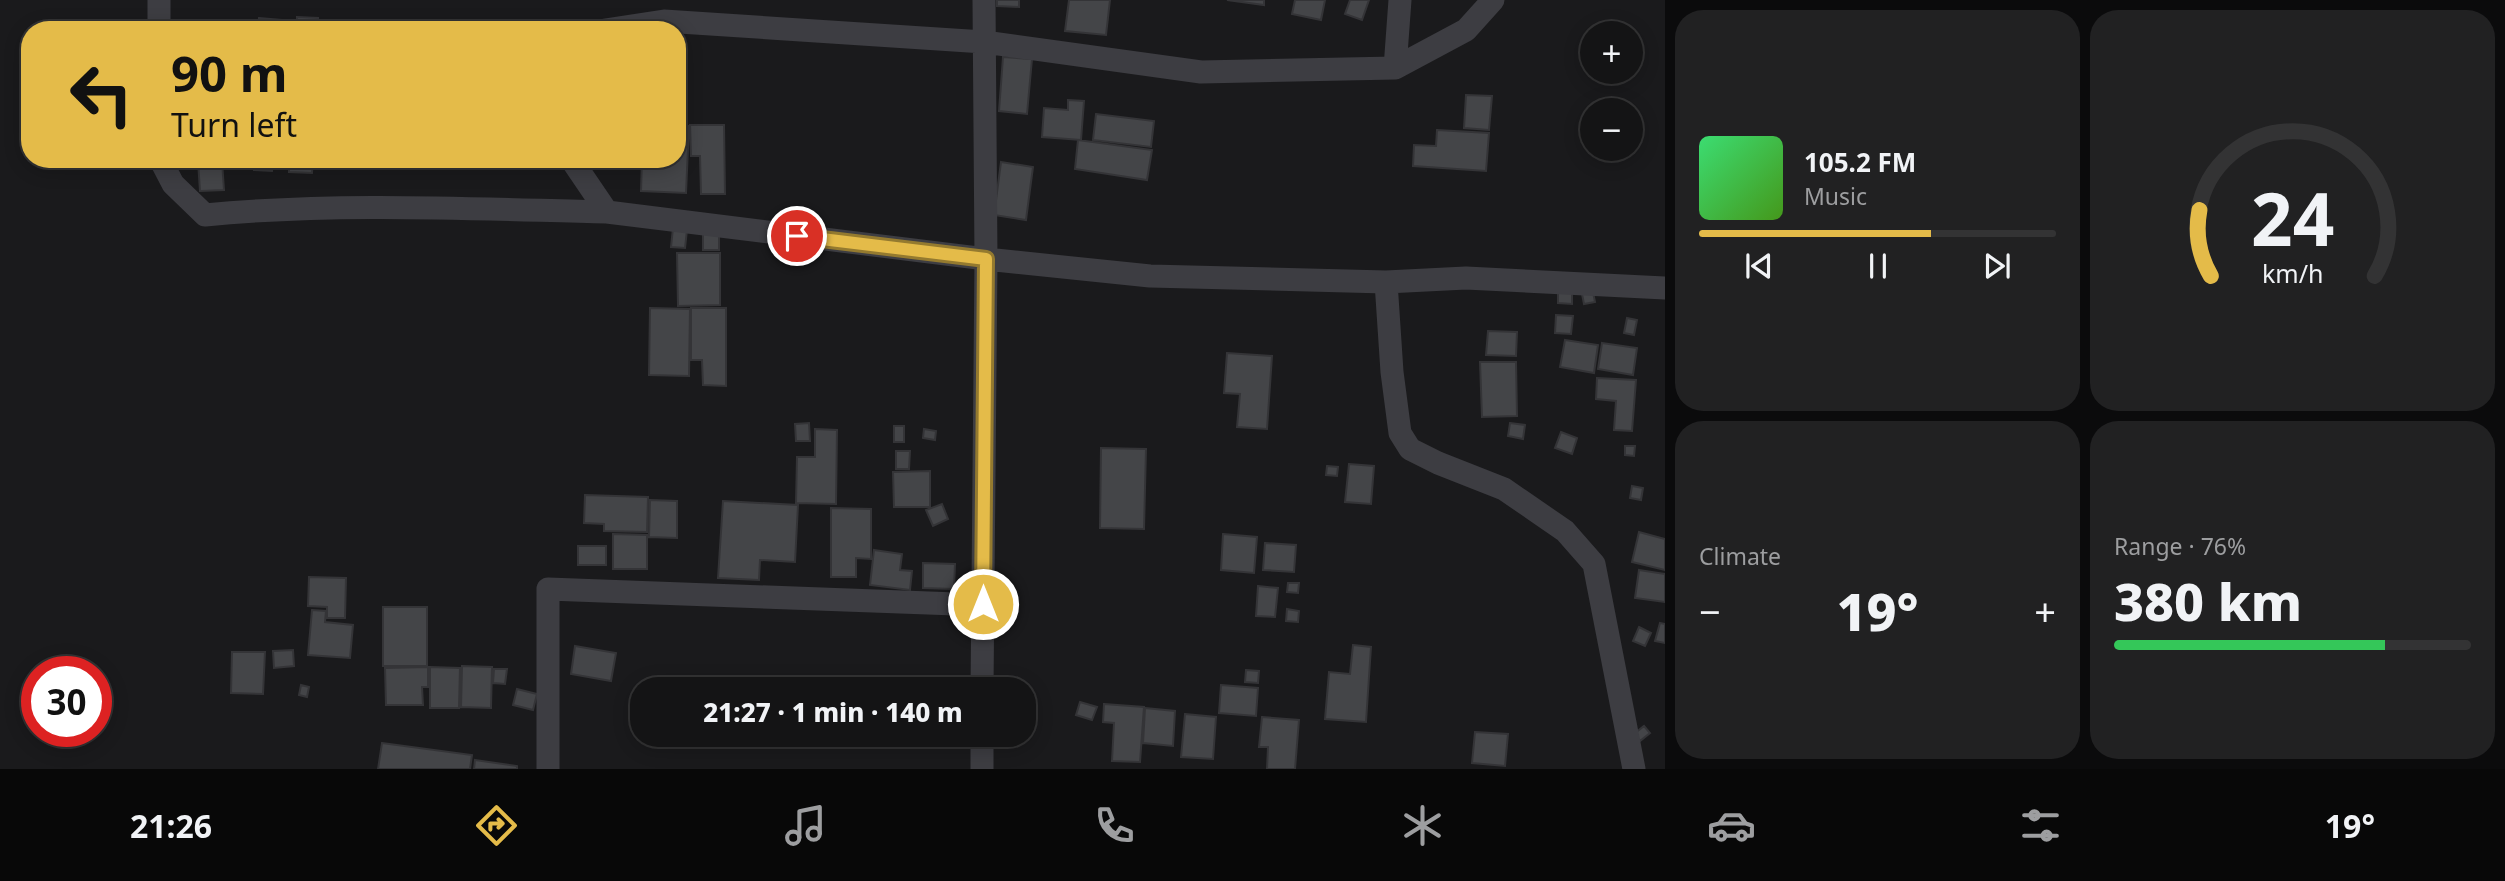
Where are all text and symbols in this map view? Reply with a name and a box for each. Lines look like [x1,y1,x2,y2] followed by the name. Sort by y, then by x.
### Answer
[1580,21,1643,161] map controls
[1580,21,1643,84] button: +
[171,40,288,106] text: 90 m
[56,49,147,140] icon: left
[1580,98,1643,161] button: −
[171,103,297,146] text: Turn left
[1804,144,1916,180] text: 105.2 FM
[2251,169,2334,268] text: 24
[1804,180,1867,212] text: Music
[767,206,827,266] pin
[778,217,816,255] icon: arrive
[1740,247,1778,285] icon: previous
[1859,247,1897,285] icon: pause
[1978,247,2016,285] icon: next
[2262,256,2323,290] text: km/h
[2114,530,2246,562] text: Range · 76%
[1699,540,1781,572] text: Climate
[2114,565,2302,636] text: 380 km
[946,567,1020,641] position arrow
[1836,575,1919,646] text: 19°
[1699,585,1721,637] text: −
[2034,585,2056,637] text: +
[21,656,112,747] speed limit sign: 30
[703,694,963,730] text: 21:27 · 1 min · 140 m
[472,801,521,850] icon: directions
[781,801,830,850] icon: music
[1090,801,1139,850] icon: phone
[1398,801,1447,850] icon: climate
[1707,801,1756,850] icon: car
[2016,801,2065,850] icon: filters
[130,804,212,847] text: 21:26
[2325,804,2375,847] text: 19°

